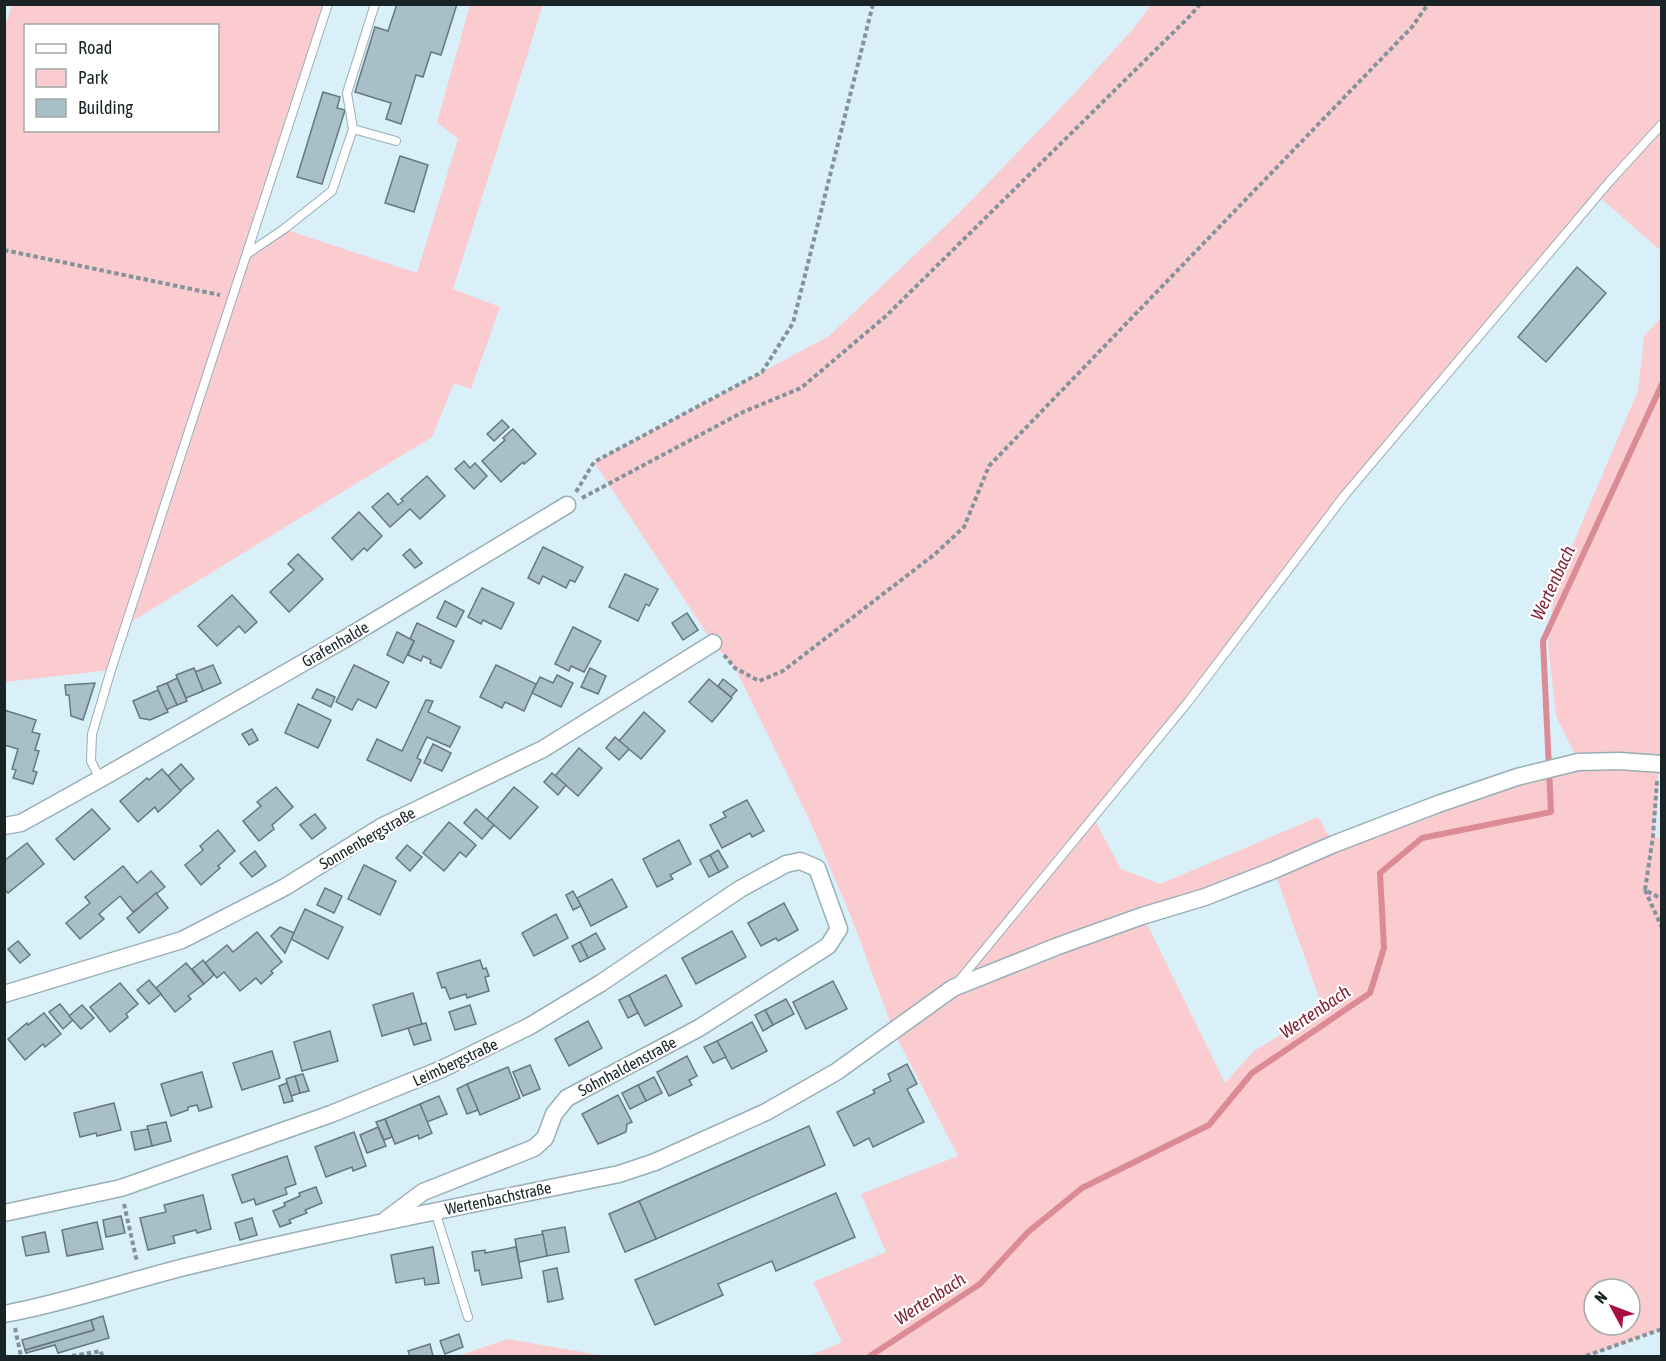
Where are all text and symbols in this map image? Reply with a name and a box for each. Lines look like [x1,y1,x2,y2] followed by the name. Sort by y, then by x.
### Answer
[24,24,219,132] legend
[78,37,112,58] text: Road
[78,67,108,88] text: Park
[78,97,133,118] text: Building
[1526,542,1579,623] water label: Wertenbach
[299,618,371,670] street label: Grafenhalde
[316,803,419,874] street label: Sonnenbergstraße
[1276,980,1354,1043] water label: Wertenbach
[575,1033,679,1099] street label: Sohnhaldenstraße
[410,1035,501,1090] street label: Leimbergstraße
[443,1178,553,1218] street label: Wertenbachstraße
[890,1268,969,1329] water label: Wertenbach
[1582,1277,1642,1337] north arrow
[1591,1288,1611,1307] text: N

